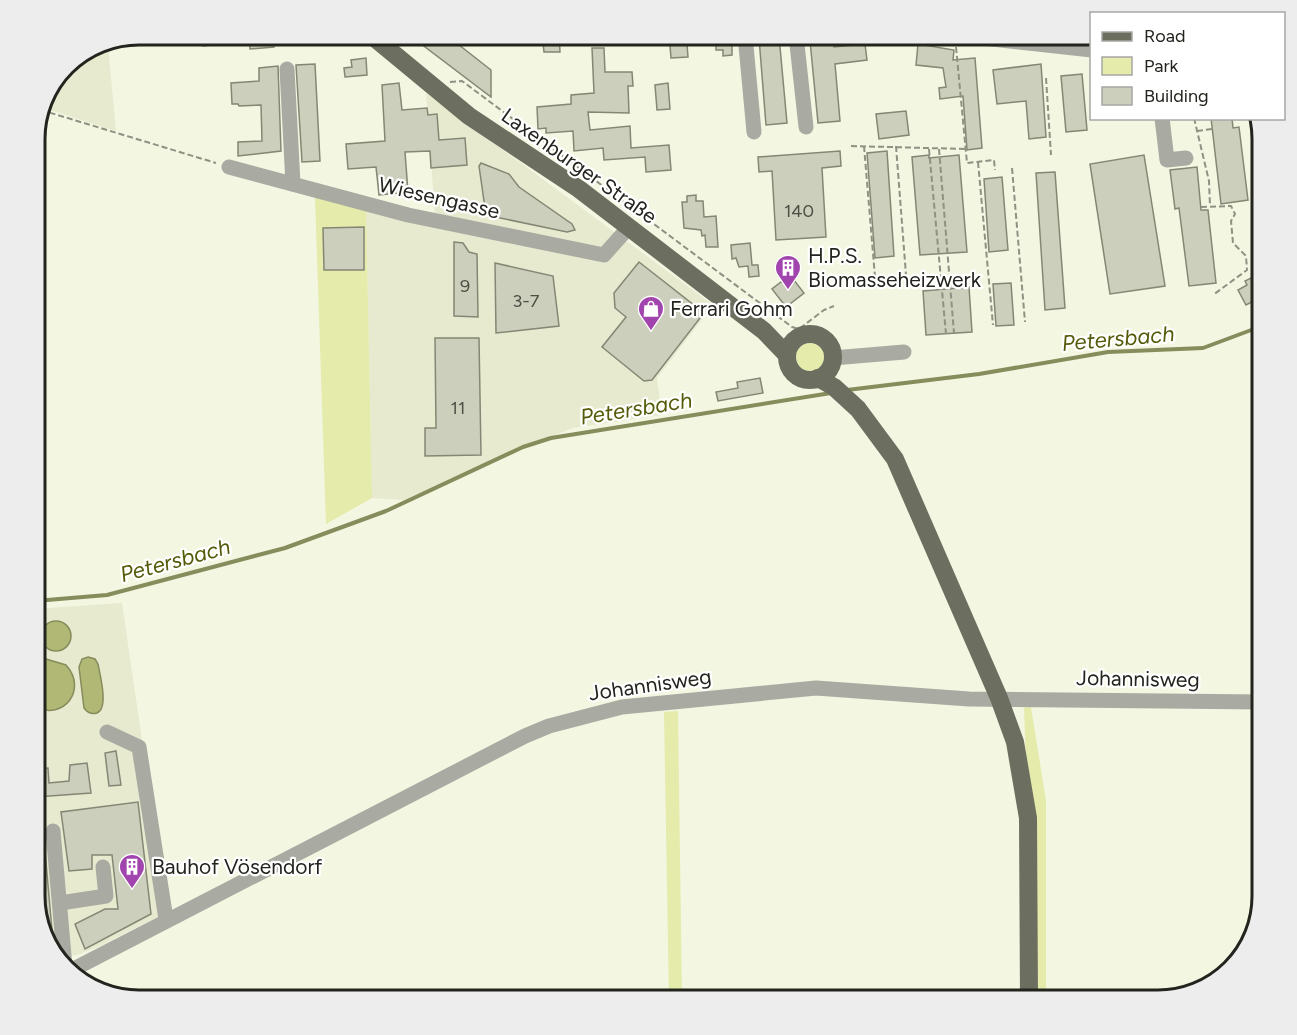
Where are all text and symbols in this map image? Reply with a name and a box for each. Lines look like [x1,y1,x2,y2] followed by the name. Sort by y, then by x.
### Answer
[1090,12,1285,120] legend
[1144,25,1185,47] text: Road
[1144,55,1179,77] text: Park
[1144,85,1209,107] text: Building
[497,103,662,229] street label: Laxenburger Straße
[376,171,502,224] street label: Wiesengasse
[784,200,814,222] house number: 140
[808,243,982,292] place label: H.P.S. Biomasseheizwerk
[773,253,803,291] building icon: H.P.S. Biomasseheizwerk
[460,275,470,297] house number: 9
[513,290,540,312] house number: 3-7
[636,294,666,332] shop icon: Ferrari Gohm
[670,296,793,321] place label: Ferrari Gohm
[1061,320,1175,357] water label: Petersbach
[578,386,694,431] water label: Petersbach
[451,397,465,419] house number: 11
[117,533,233,588] water label: Petersbach
[587,664,713,705] street label: Johannisweg
[1076,665,1200,692] street label: Johannisweg
[117,852,147,890] building icon: Bauhof Vösendorf
[152,854,323,879] place label: Bauhof Vösendorf

